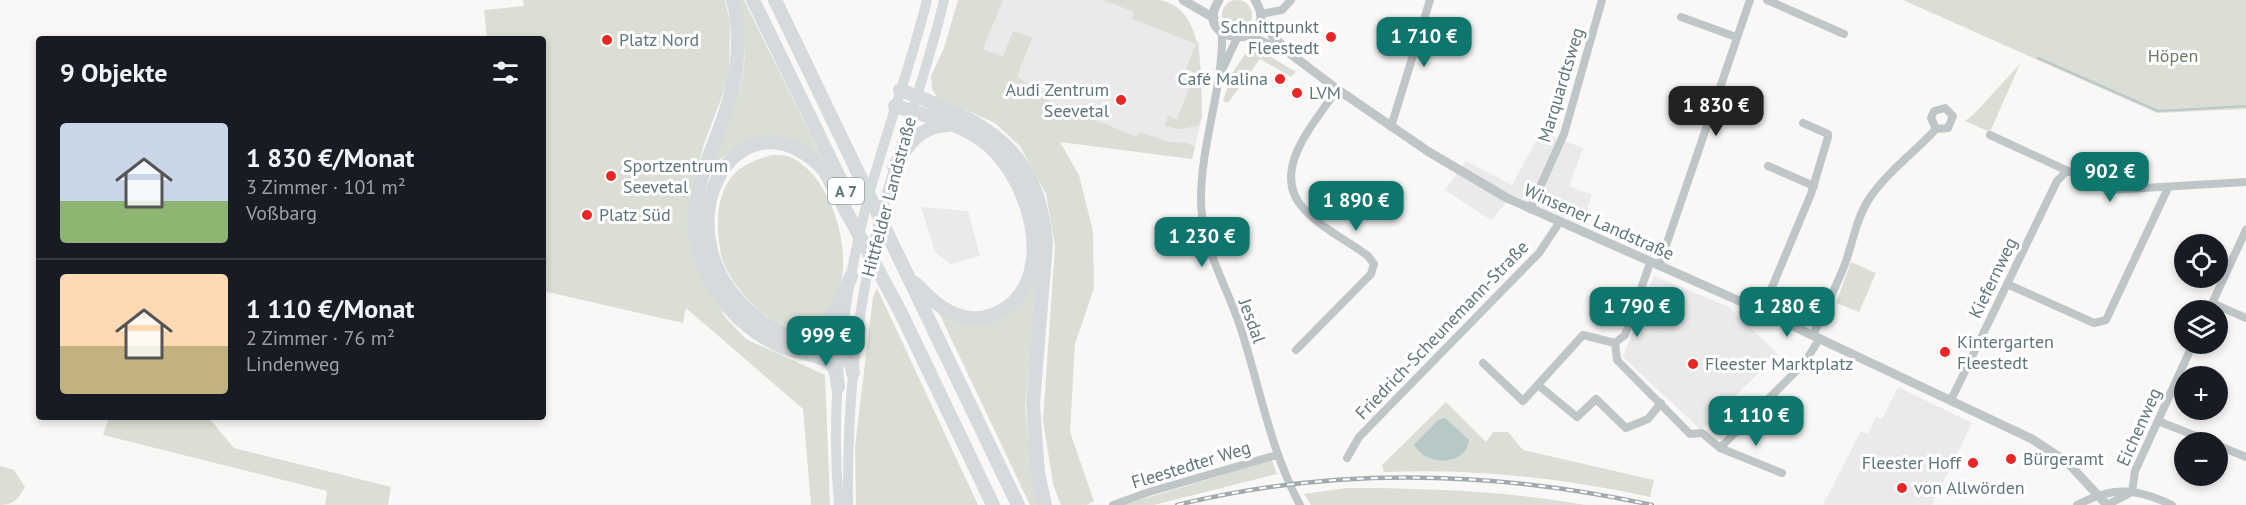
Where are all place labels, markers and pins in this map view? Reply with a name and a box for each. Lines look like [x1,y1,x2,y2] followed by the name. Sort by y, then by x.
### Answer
[1221,15,1319,59] place label: Schnittpunkt Fleestedt
[1369,17,1479,68] pin: 1 710 €
[619,28,699,51] place label: Platz Nord
[1324,30,1338,44] marker: Schnittpunkt Fleestedt
[600,33,614,47] marker: Platz Nord
[1178,67,1268,90] place label: Café Malina
[1273,72,1287,86] marker: Café Malina
[1005,78,1110,122] place label: Audi Zentrum Seevetal
[1309,81,1341,104] place label: LVM
[1290,86,1304,100] marker: LVM
[1661,86,1771,137] pin: 1 830 €
[1114,93,1128,107] marker: Audi Zentrum Seevetal
[2068,152,2152,203] pin: 902 €
[623,154,728,198] place label: Sportzentrum Seevetal
[604,169,618,183] marker: Sportzentrum Seevetal
[1301,181,1411,232] pin: 1 890 €
[599,203,671,226] place label: Platz Süd
[580,208,594,222] marker: Platz Süd
[1147,217,1257,268] pin: 1 230 €
[1582,287,1692,338] pin: 1 790 €
[1732,287,1842,338] pin: 1 280 €
[784,316,868,367] pin: 999 €
[1957,330,2054,374] place label: Kintergarten Fleestedt
[1938,345,1952,359] marker: Kintergarten Fleestedt
[1705,352,1853,375] place label: Fleester Marktplatz
[1686,357,1700,371] marker: Fleester Marktplatz
[1701,396,1811,447] pin: 1 110 €
[2023,447,2104,470] place label: Bürgeramt
[1862,451,1962,474] place label: Fleester Hoff
[2004,452,2018,466] marker: Bürgeramt
[1966,456,1980,470] marker: Fleester Hoff
[1914,476,2025,499] place label: von Allwörden
[1895,481,1909,495] marker: von Allwörden

